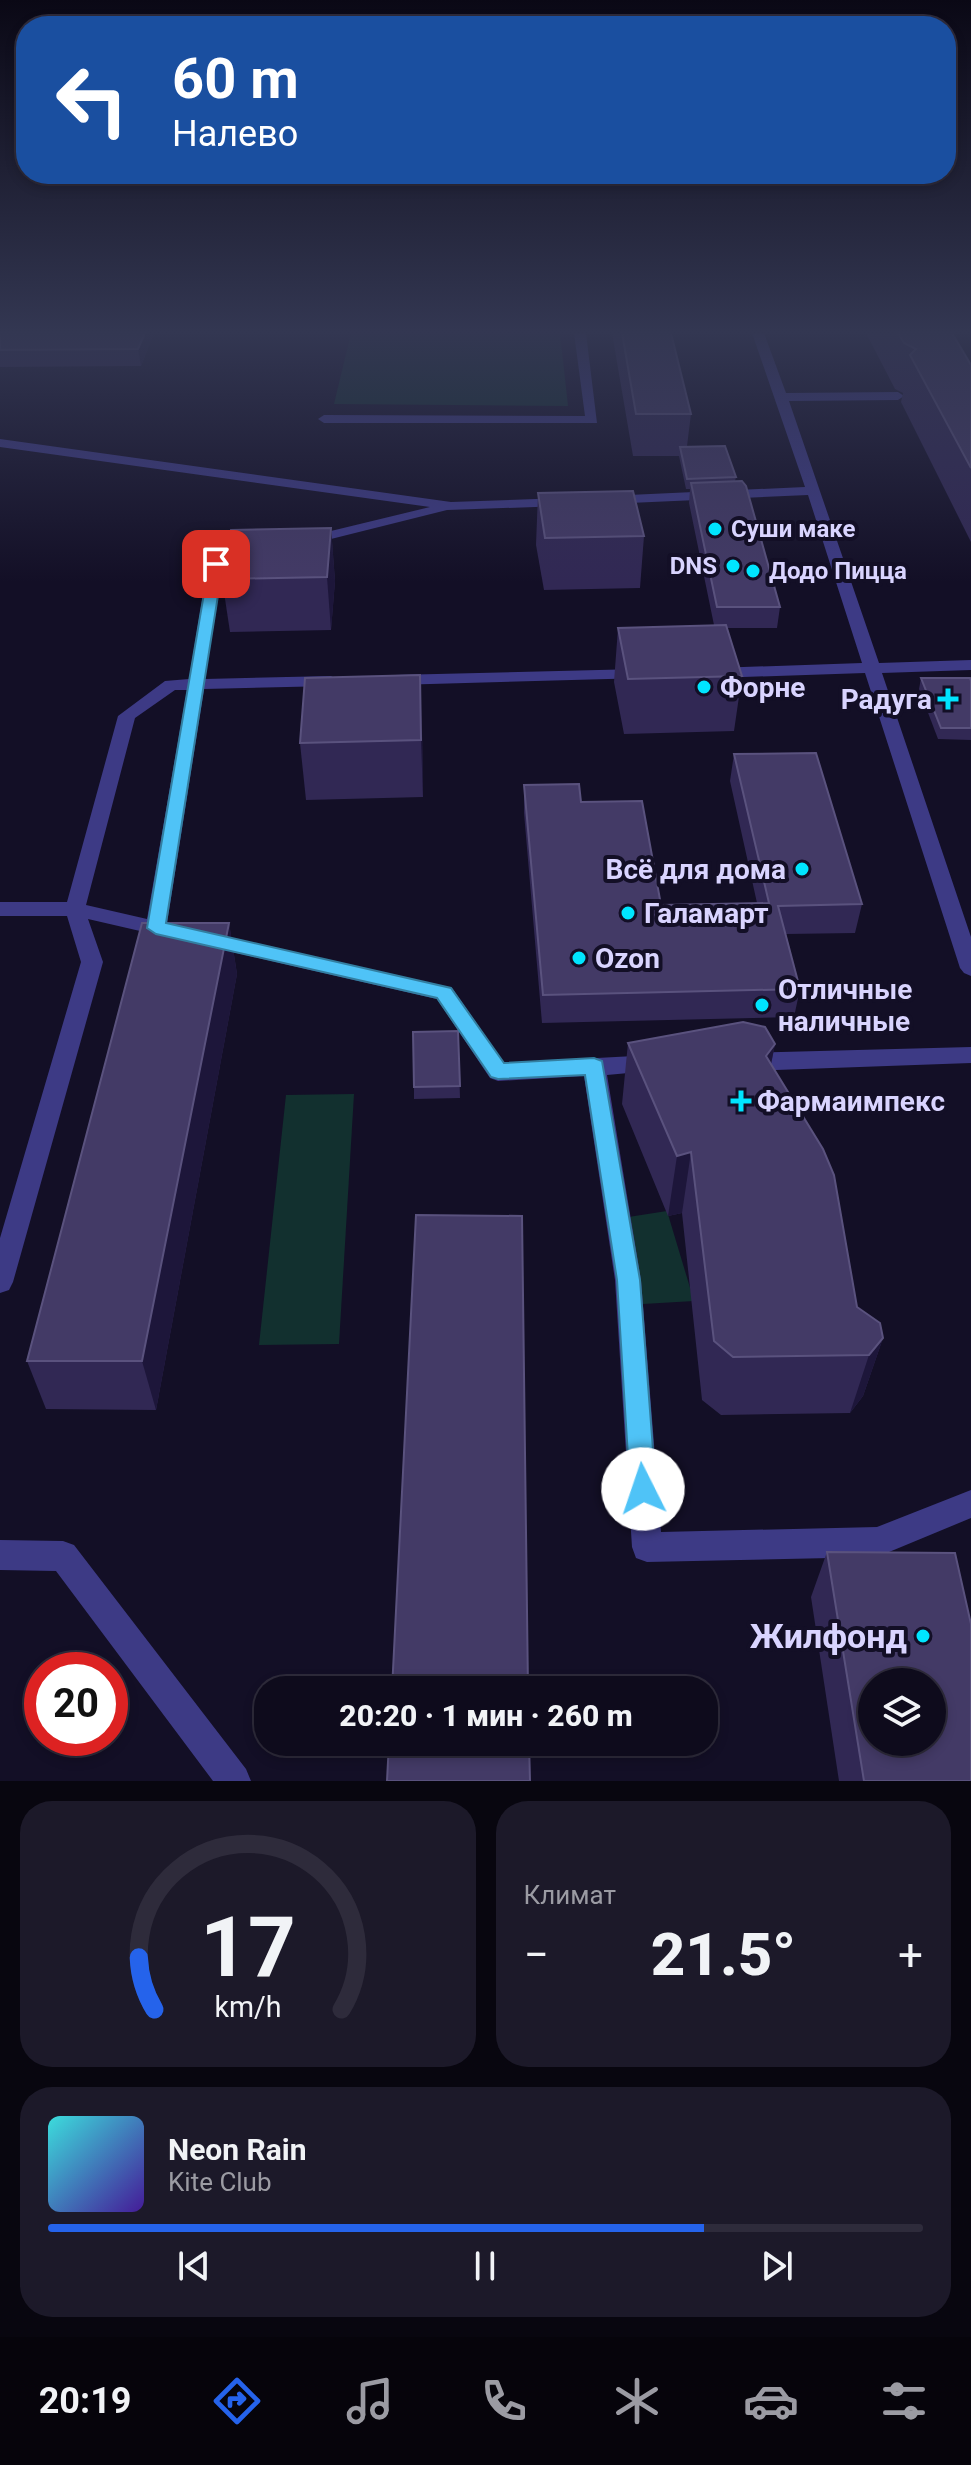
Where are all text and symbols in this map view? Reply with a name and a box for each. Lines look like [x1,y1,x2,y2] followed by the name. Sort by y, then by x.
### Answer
[172,46,299,112] text: 60 m
[40,48,144,152] icon: left
[172,113,298,155] text: Налево
[731,515,856,543] place label: Суши маке
[706,520,724,538] marker: Суши маке
[182,530,250,598] pin
[194,542,238,586] icon: arrive
[670,552,717,580] place label: DNS
[724,557,742,575] marker: DNS
[769,557,907,585] place label: Додо Пицца
[744,562,762,580] marker: Додо Пицца
[720,671,805,704] place label: Форне
[695,678,713,696] marker: Форне
[841,683,932,716] place label: Радуга
[939,690,957,708] marker: Радуга
[606,853,786,886] place label: Всё для дома
[793,860,811,878] marker: Всё для дома
[644,897,769,930] place label: Галамарт
[619,904,637,922] marker: Галамарт
[595,942,660,975] place label: Ozon
[570,949,588,967] marker: Ozon
[778,973,912,1038] place label: Отличные наличные
[753,996,771,1014] marker: Отличные наличные
[757,1085,945,1118] place label: Фармаимпекс
[732,1092,750,1110] marker: Фармаимпекс
[601,1447,685,1531] position arrow
[750,1616,907,1656] place label: Жилфонд
[914,1627,932,1645] marker: Жилфонд
[24,1652,128,1756] speed limit sign: 20
[858,1668,946,1756] map controls
[858,1668,946,1756] button: layers
[339,1698,633,1733] text: 20:20 · 1 мин · 260 m
[524,1880,616,1910] text: Климат
[200,1899,295,1996] text: 17
[651,1919,796,1990] text: 21.5°
[524,1929,549,1981] text: −
[898,1929,923,1981] text: +
[214,1990,281,2024] text: km/h
[168,2132,307,2167] text: Neon Rain
[168,2167,272,2197] text: Kite Club
[172,2244,216,2288] icon: previous
[463,2244,507,2288] icon: pause
[755,2244,799,2288] icon: next
[209,2373,265,2429] icon: directions
[342,2373,398,2429] icon: music
[476,2373,532,2429] icon: phone
[609,2373,665,2429] icon: climate
[743,2373,799,2429] icon: car
[876,2373,932,2429] icon: filters
[39,2380,131,2422] text: 20:19

